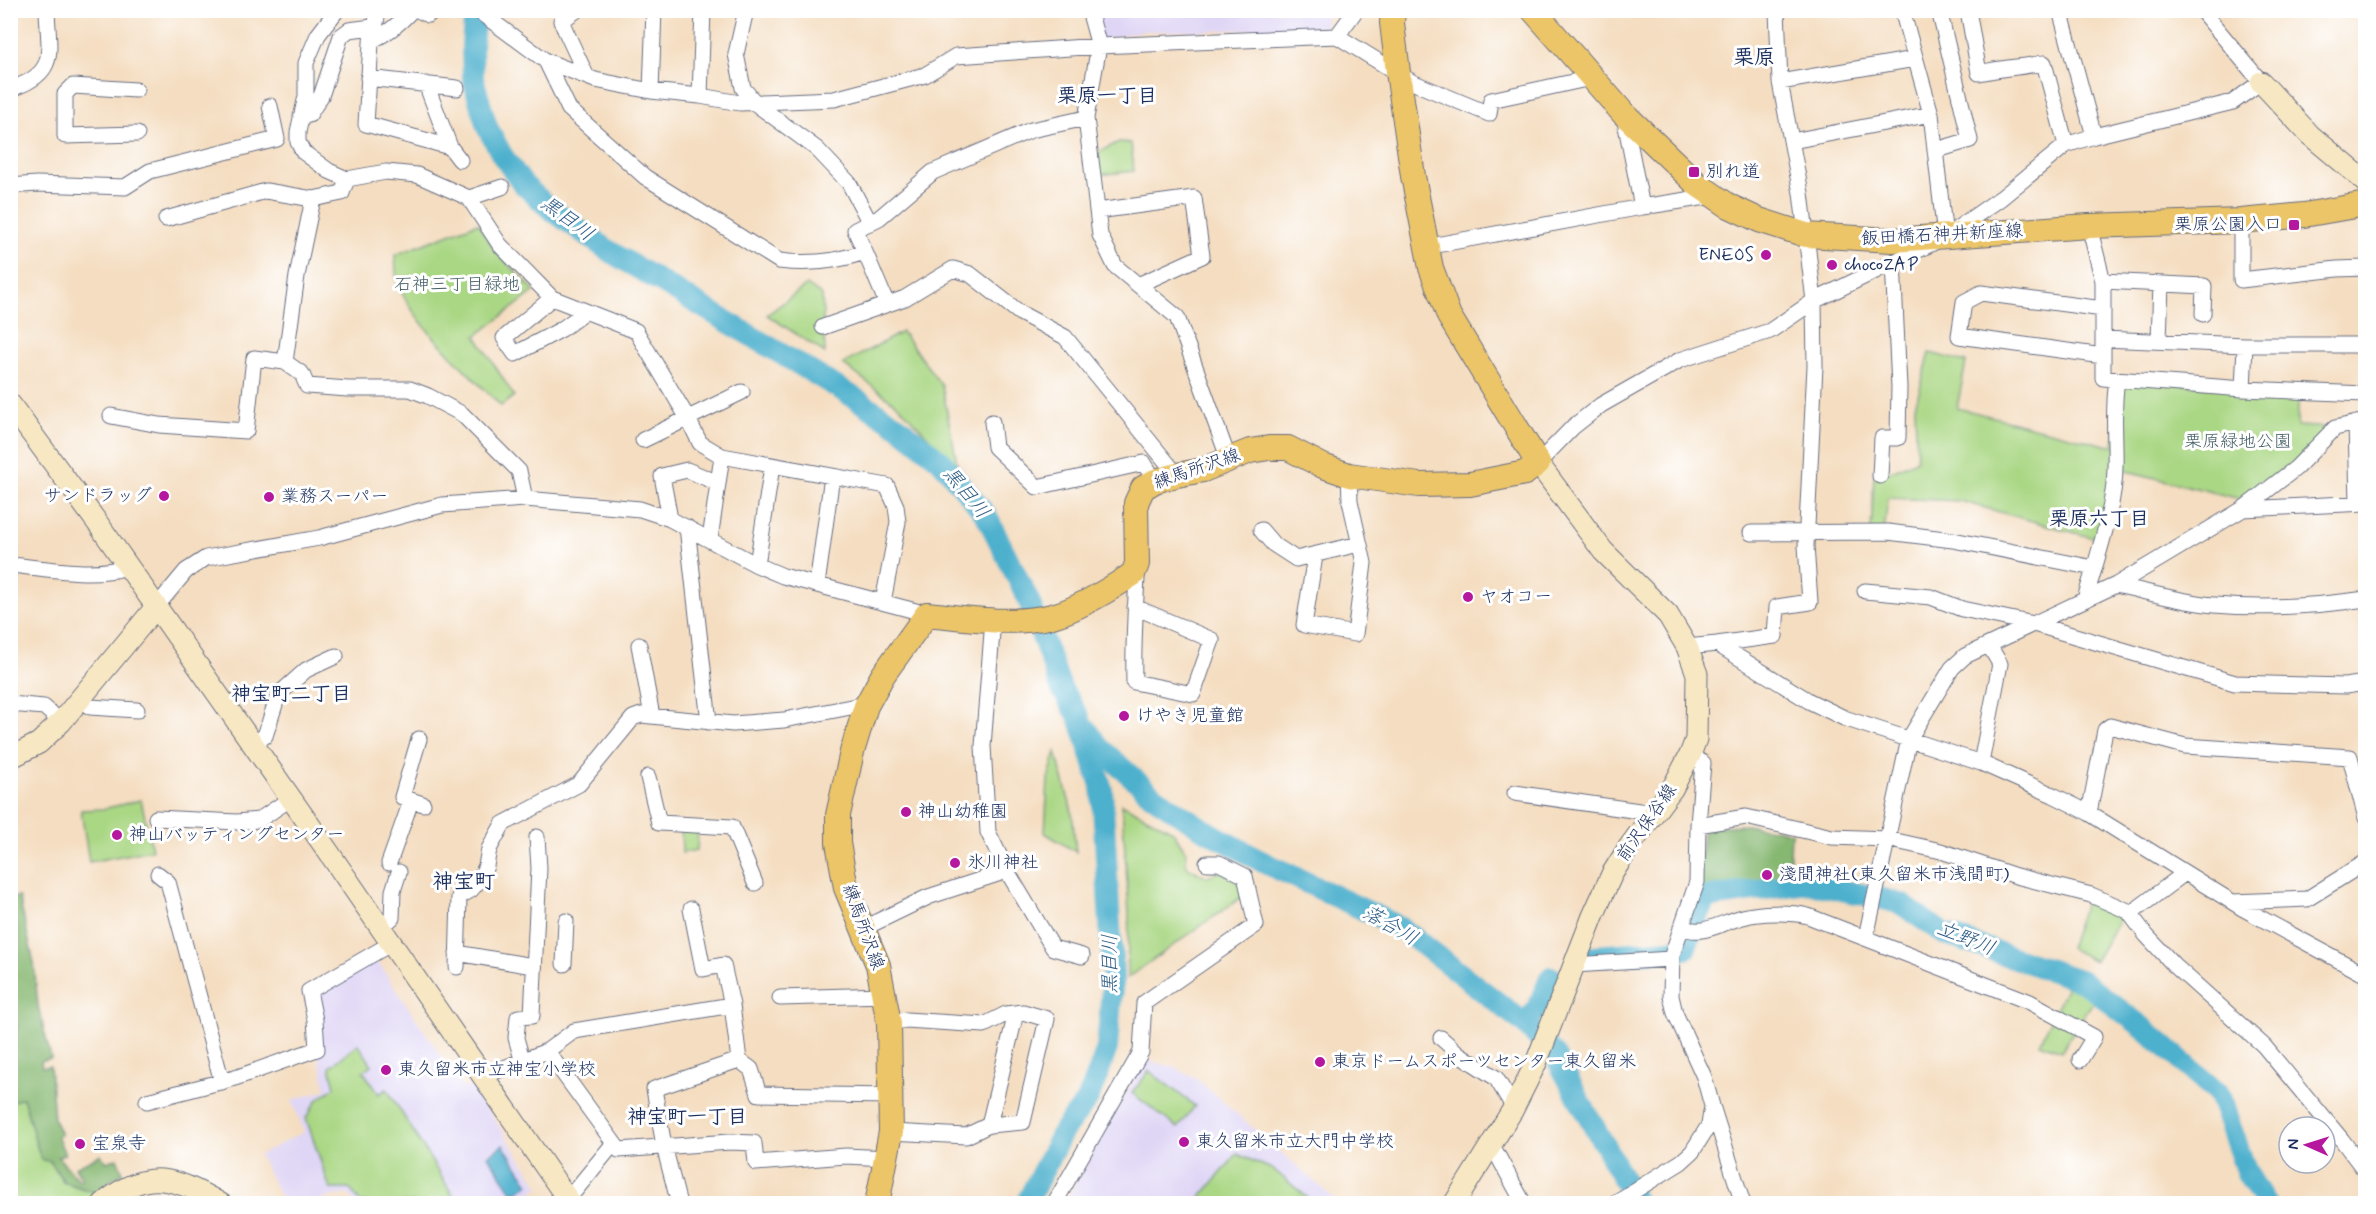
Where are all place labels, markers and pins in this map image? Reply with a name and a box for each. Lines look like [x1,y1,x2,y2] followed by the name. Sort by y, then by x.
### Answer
[1706,160,1760,184] place label: 別れ道
[1687,165,1701,179] marker: 別れ道
[2174,213,2282,237] place label: 栗原公園入口
[2287,218,2301,232] marker: 栗原公園入口
[1699,243,1754,267] place label: ENEOS
[1759,248,1773,262] marker: ENEOS
[1844,253,1919,277] place label: chocoZAP
[1825,258,1839,272] marker: chocoZAP
[44,484,152,508] place label: サンドラッグ
[281,485,388,509] place label: 業務スーパー
[157,489,171,503] marker: サンドラッグ
[262,490,276,504] marker: 業務スーパー
[1480,585,1552,609] place label: ヤオコー
[1461,590,1475,604] marker: ヤオコー
[1136,704,1244,728] place label: けやき児童館
[1117,709,1131,723] marker: けやき児童館
[918,800,1008,824] place label: 神山幼稚園
[899,805,913,819] marker: 神山幼稚園
[129,823,344,847] place label: 神山バッティングセンター
[110,828,124,842] marker: 神山バッティングセンター
[967,851,1039,875] place label: 氷川神社
[948,856,962,870] marker: 氷川神社
[1779,863,2010,887] place label: 淺間神社(東久留米市浅間町)
[1760,868,1774,882] marker: 淺間神社(東久留米市浅間町)
[1332,1050,1636,1074] place label: 東京ドームスポーツセンター東久留米
[1313,1055,1327,1069] marker: 東京ドームスポーツセンター東久留米
[398,1058,596,1082] place label: 東久留米市立神宝小学校
[379,1063,393,1077] marker: 東久留米市立神宝小学校
[1196,1130,1394,1154] place label: 東久留米市立大門中学校
[92,1132,146,1156] place label: 宝泉寺
[1177,1135,1191,1149] marker: 東久留米市立大門中学校
[73,1137,87,1151] marker: 宝泉寺

